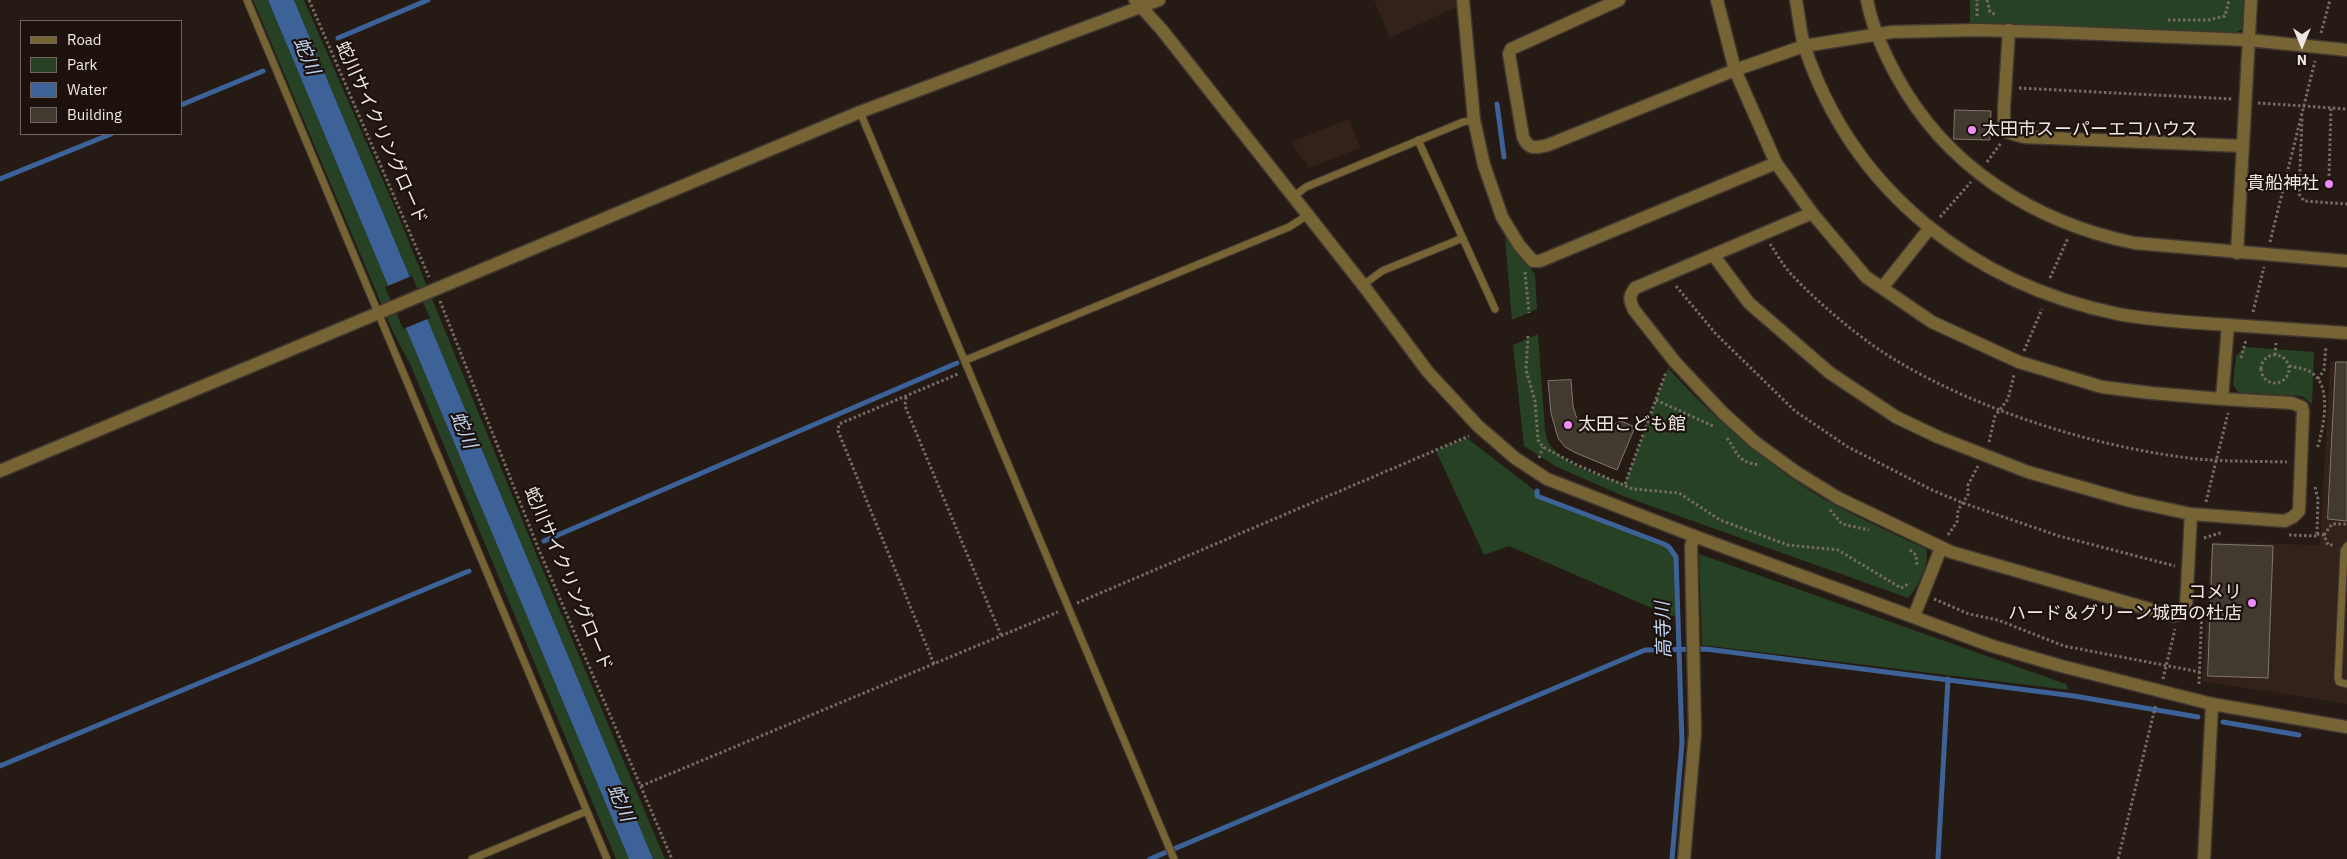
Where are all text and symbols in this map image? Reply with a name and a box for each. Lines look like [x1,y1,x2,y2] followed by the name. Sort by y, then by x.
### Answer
[20,20,182,135] legend
[2277,20,2327,70] north arrow
[67,30,102,49] text: Road
[288,34,324,78] water label: 蛇川
[331,38,431,228] street label: 蛇川サイクリングロード
[2297,51,2307,69] text: N
[67,55,97,74] text: Park
[67,80,107,99] text: Water
[67,105,122,124] text: Building
[1982,119,2198,141] place label: 太田市スーパーエコハウス
[1966,124,1978,136] marker: 太田市スーパーエコハウス
[2247,173,2319,195] place label: 貴船神社
[2323,178,2335,190] marker: 貴船神社
[445,408,481,452] water label: 蛇川
[1578,414,1686,436] place label: 太田こども館
[1562,419,1574,431] marker: 太田こども館
[519,484,617,674] street label: 蛇川サイクリングロード
[2008,582,2242,624] place label: コメリ ハード＆グリーン城西の杜店
[2246,597,2258,609] marker: コメリ ハード＆グリーン城西の杜店
[1652,601,1676,659] water label: 高寺川
[602,781,638,825] water label: 蛇川

